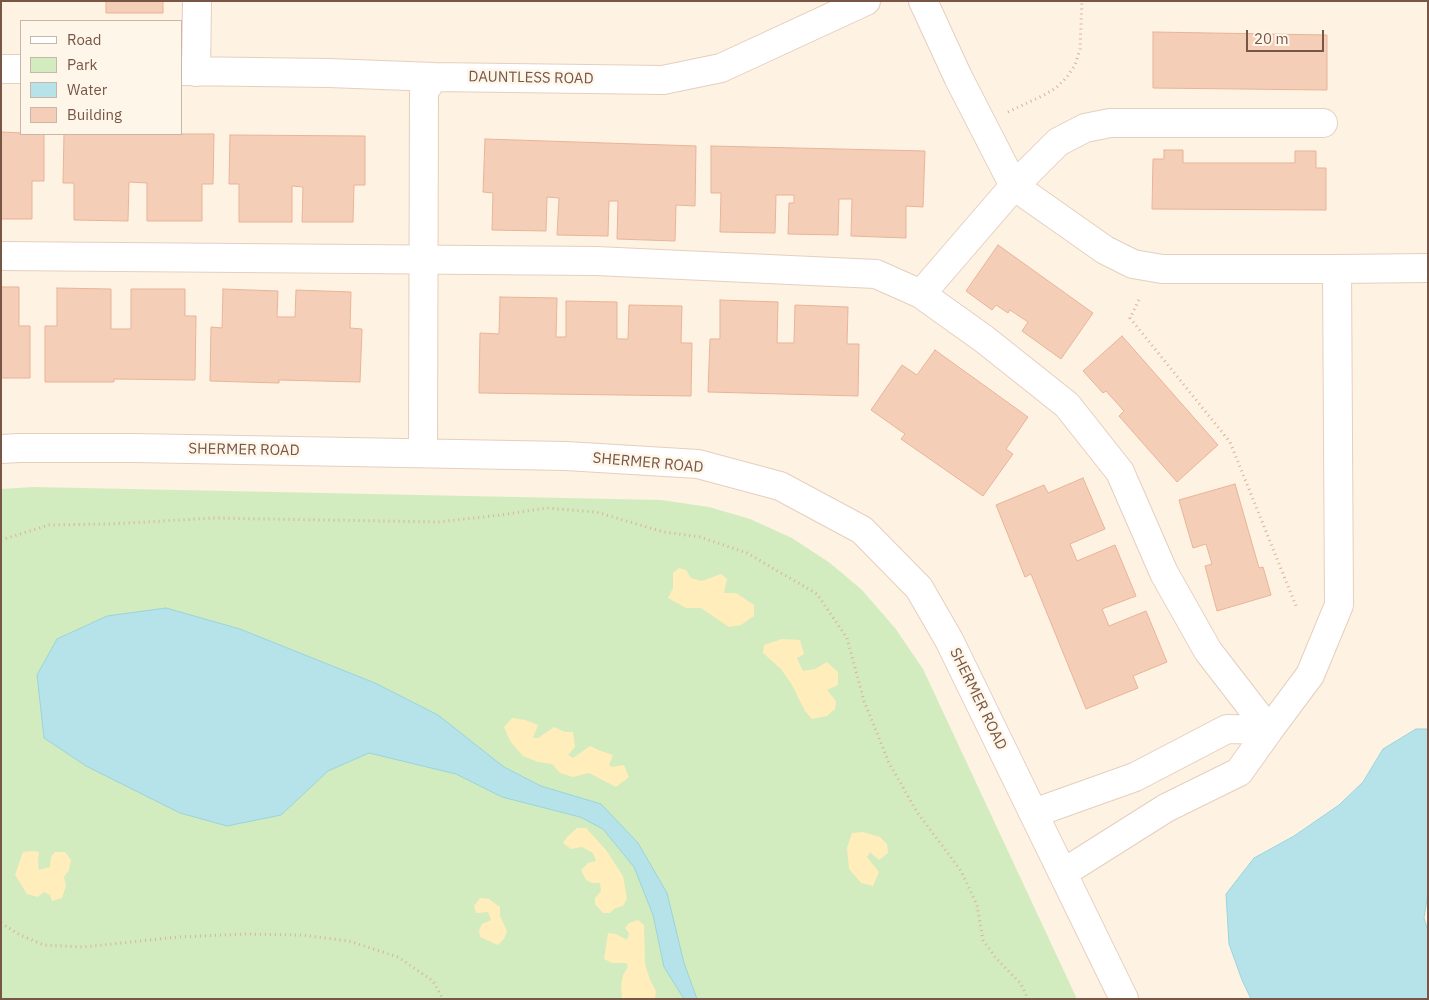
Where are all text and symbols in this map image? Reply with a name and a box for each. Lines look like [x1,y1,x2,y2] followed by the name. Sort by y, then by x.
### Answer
[20,20,182,135] legend
[1249,20,1326,52] scale bar
[1254,29,1289,48] text: 20 m
[67,30,102,49] text: Road
[67,55,97,74] text: Park
[468,68,594,88] street label: DAUNTLESS ROAD
[67,80,107,99] text: Water
[67,105,122,124] text: Building
[188,440,300,460] street label: SHERMER ROAD
[592,449,704,477] street label: SHERMER ROAD
[946,645,1010,753] street label: SHERMER ROAD

